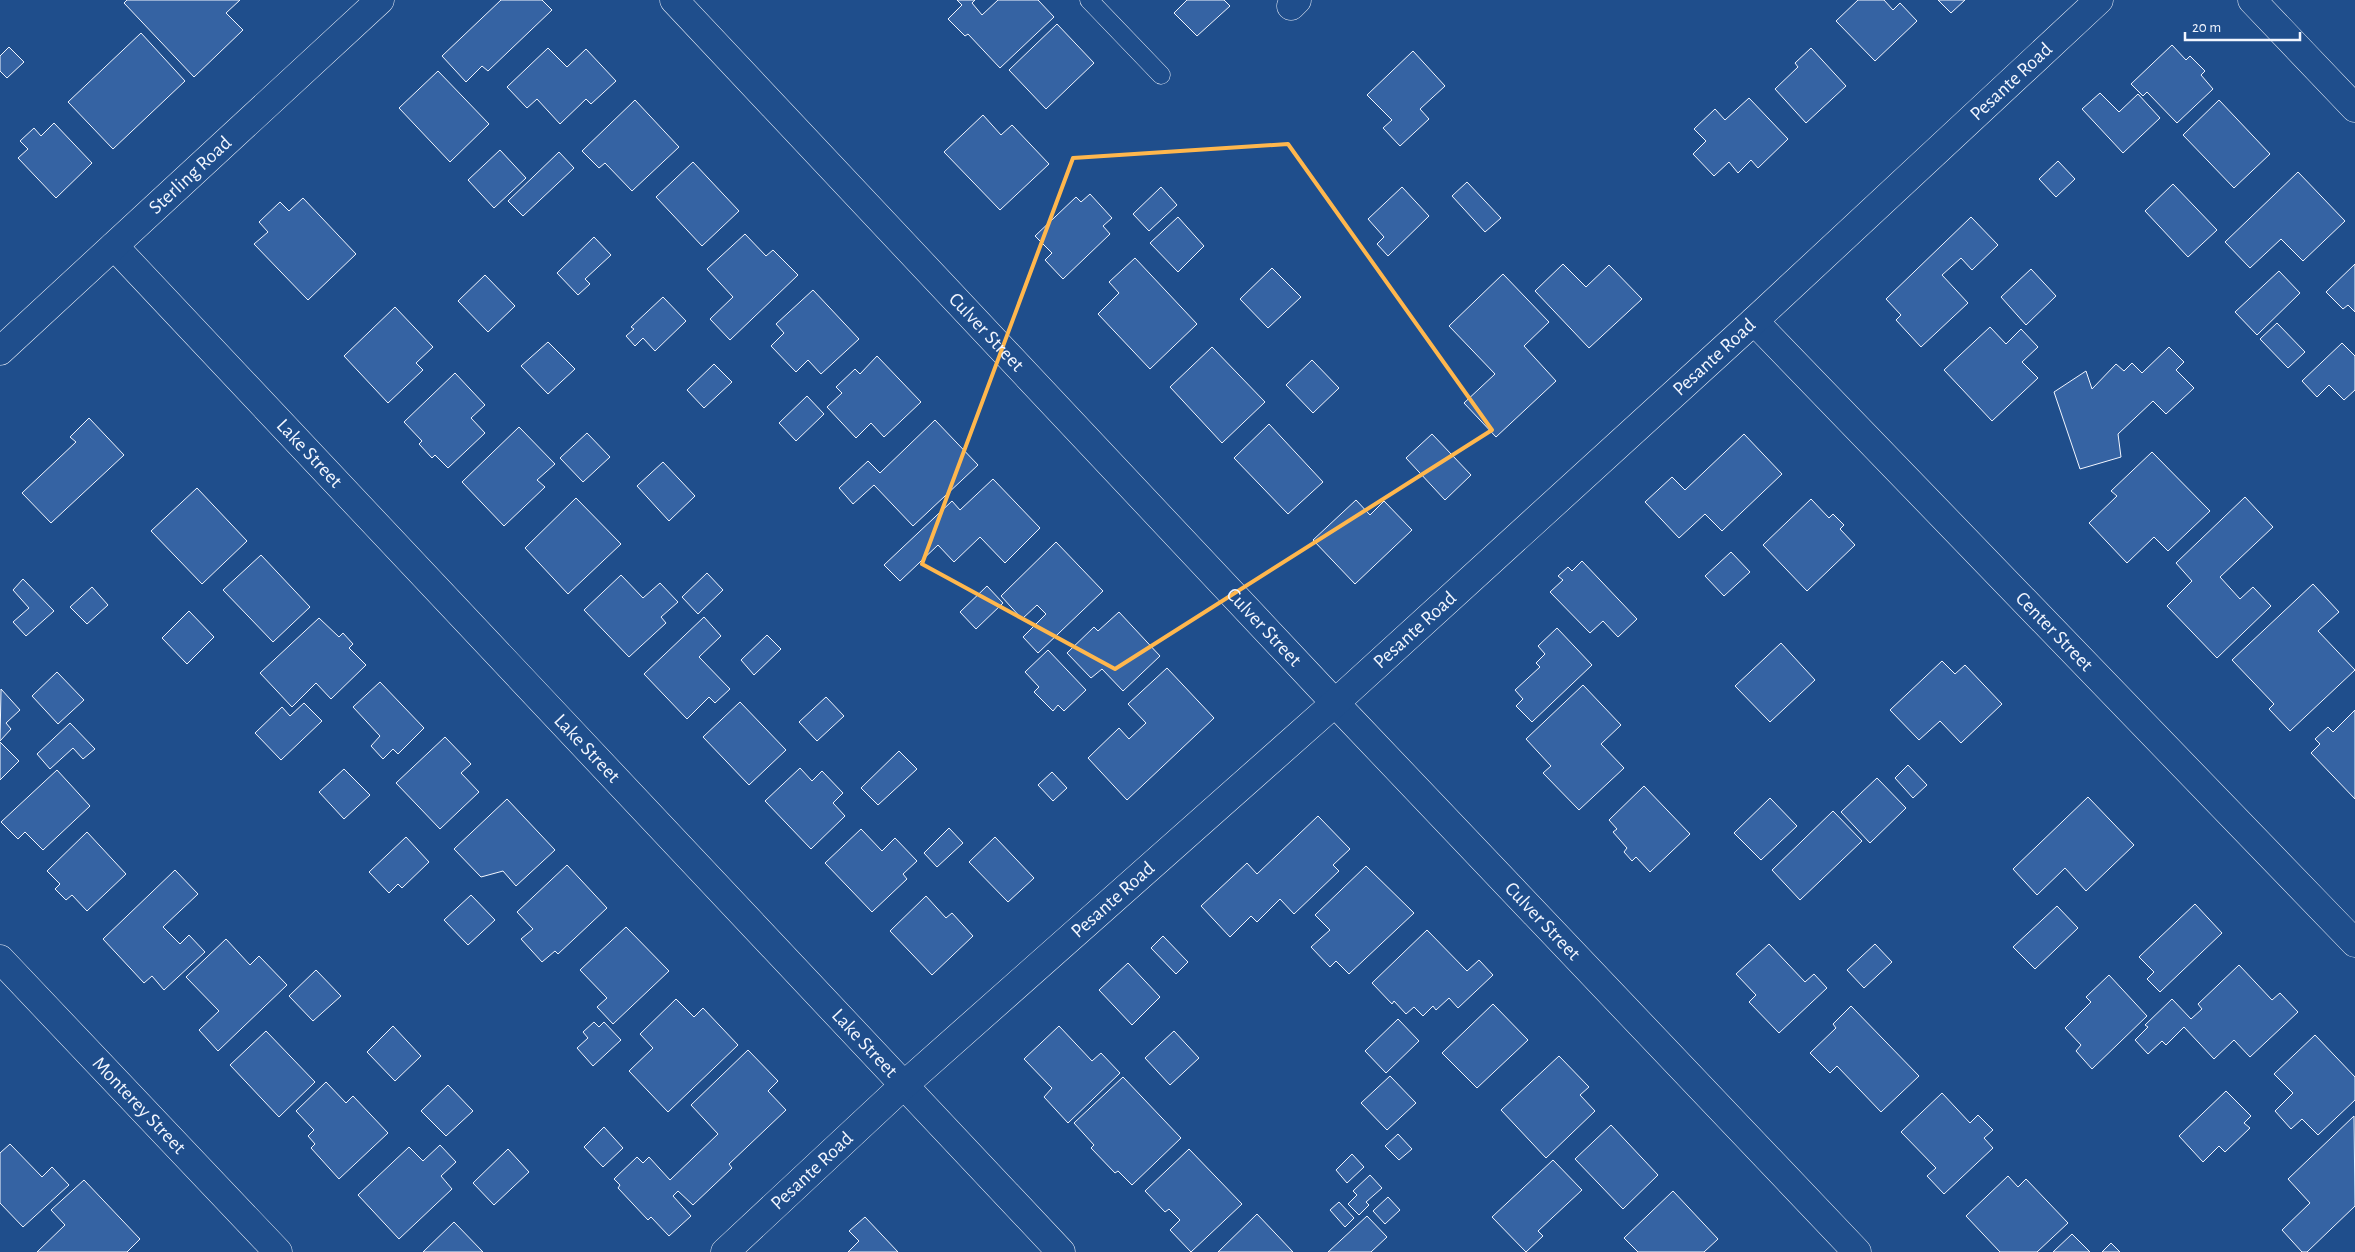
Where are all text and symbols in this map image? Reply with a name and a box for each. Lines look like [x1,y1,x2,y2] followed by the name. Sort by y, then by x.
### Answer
[2185,10,2300,42] scale bar
[2192,20,2221,35] text: 20 m
[1966,39,2056,124] street label: Pesante Road
[145,133,235,218] street label: Sterling Road
[945,289,1028,376] street label: Culver Street
[1669,315,1759,400] street label: Pesante Road
[273,415,347,492] street label: Lake Street
[1222,584,1306,671] street label: Culver Street
[1370,588,1460,672] street label: Pesante Road
[2012,588,2097,676] street label: Center Street
[550,710,624,787] street label: Lake Street
[1067,858,1159,942] street label: Pesante Road
[1501,878,1584,965] street label: Culver Street
[828,1005,902,1082] street label: Lake Street
[89,1053,190,1158] street label: Monterey Street
[767,1128,857,1214] street label: Pesante Road

